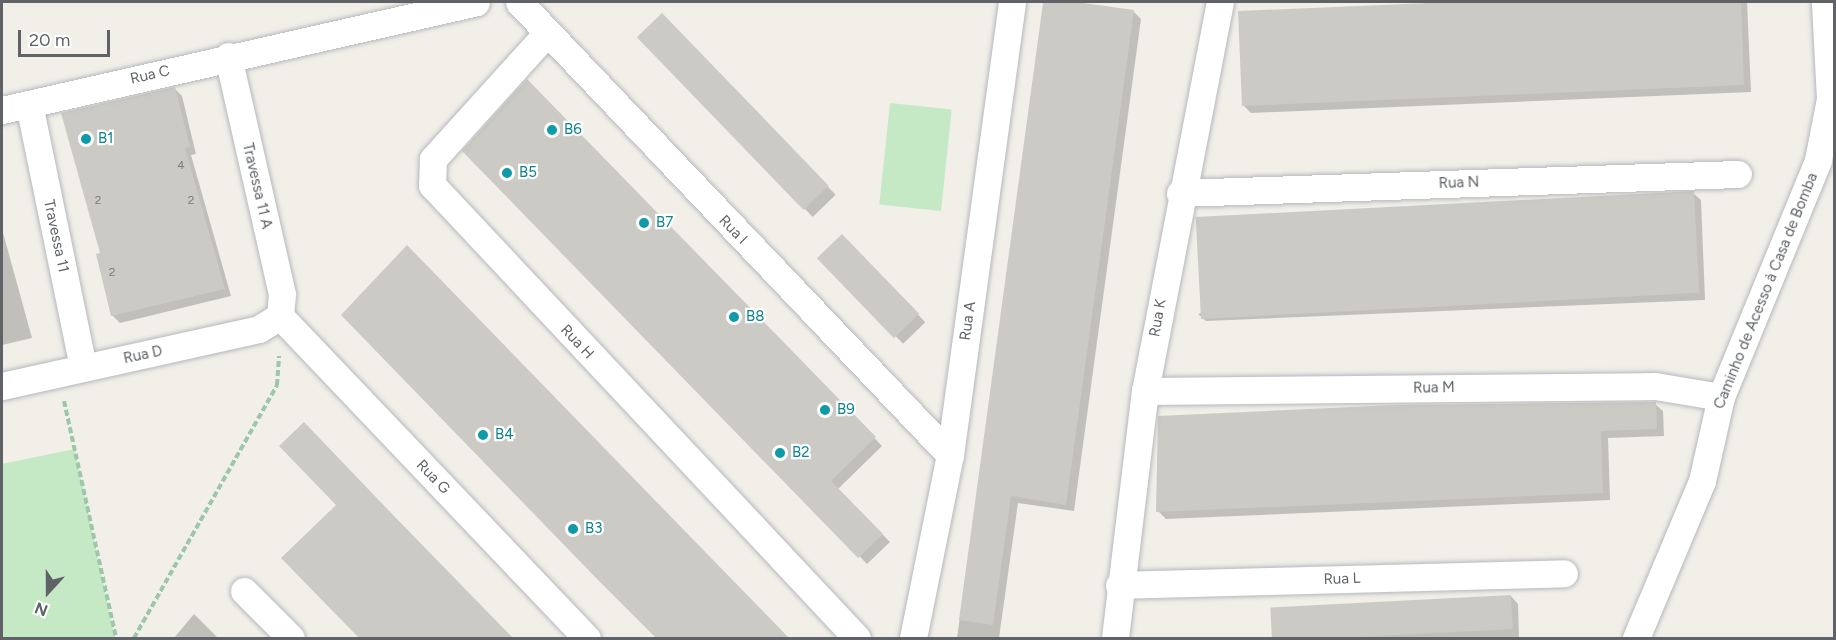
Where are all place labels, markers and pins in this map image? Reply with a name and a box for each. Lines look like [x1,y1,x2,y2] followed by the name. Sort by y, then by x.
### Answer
[564,121,582,139] place label: B6
[545,123,559,137] marker: B6
[98,130,113,148] place label: B1
[79,132,93,146] marker: B1
[519,164,537,182] place label: B5
[500,166,514,180] marker: B5
[656,214,673,232] place label: B7
[637,216,651,230] marker: B7
[746,308,764,326] place label: B8
[727,310,741,324] marker: B8
[837,401,855,419] place label: B9
[818,403,832,417] marker: B9
[495,426,513,444] place label: B4
[476,428,490,442] marker: B4
[792,444,810,462] place label: B2
[773,446,787,460] marker: B2
[585,520,602,538] place label: B3
[566,522,580,536] marker: B3

